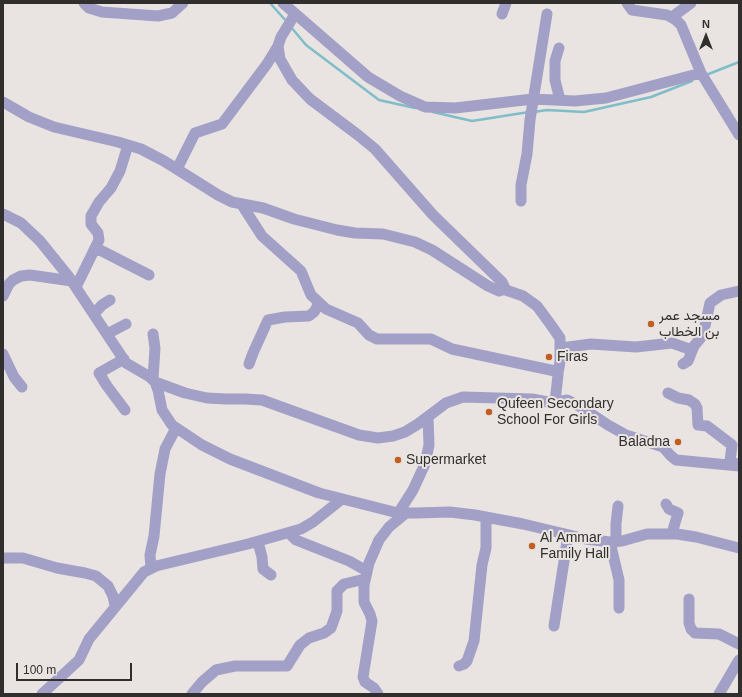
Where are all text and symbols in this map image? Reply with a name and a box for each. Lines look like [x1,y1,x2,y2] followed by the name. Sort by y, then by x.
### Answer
[686,16,726,56] north arrow
[702,18,710,30] text: N
[659,308,720,340] place label: مسجد عمر بن الخطاب
[646,319,656,329] marker: مسجد عمر بن الخطاب
[557,349,588,365] place label: Firas
[544,352,554,362] marker: Firas
[497,396,614,428] place label: Qufeen Secondary School For Girls
[484,407,494,417] marker: Qufeen Secondary School For Girls
[619,434,670,450] place label: Baladna
[673,437,683,447] marker: Baladna
[406,452,486,468] place label: Supermarket
[393,455,403,465] marker: Supermarket
[540,530,609,562] place label: Al Ammar Family Hall
[527,541,537,551] marker: Al Ammar Family Hall
[18,655,134,681] scale bar
[23,663,56,677] text: 100 m

